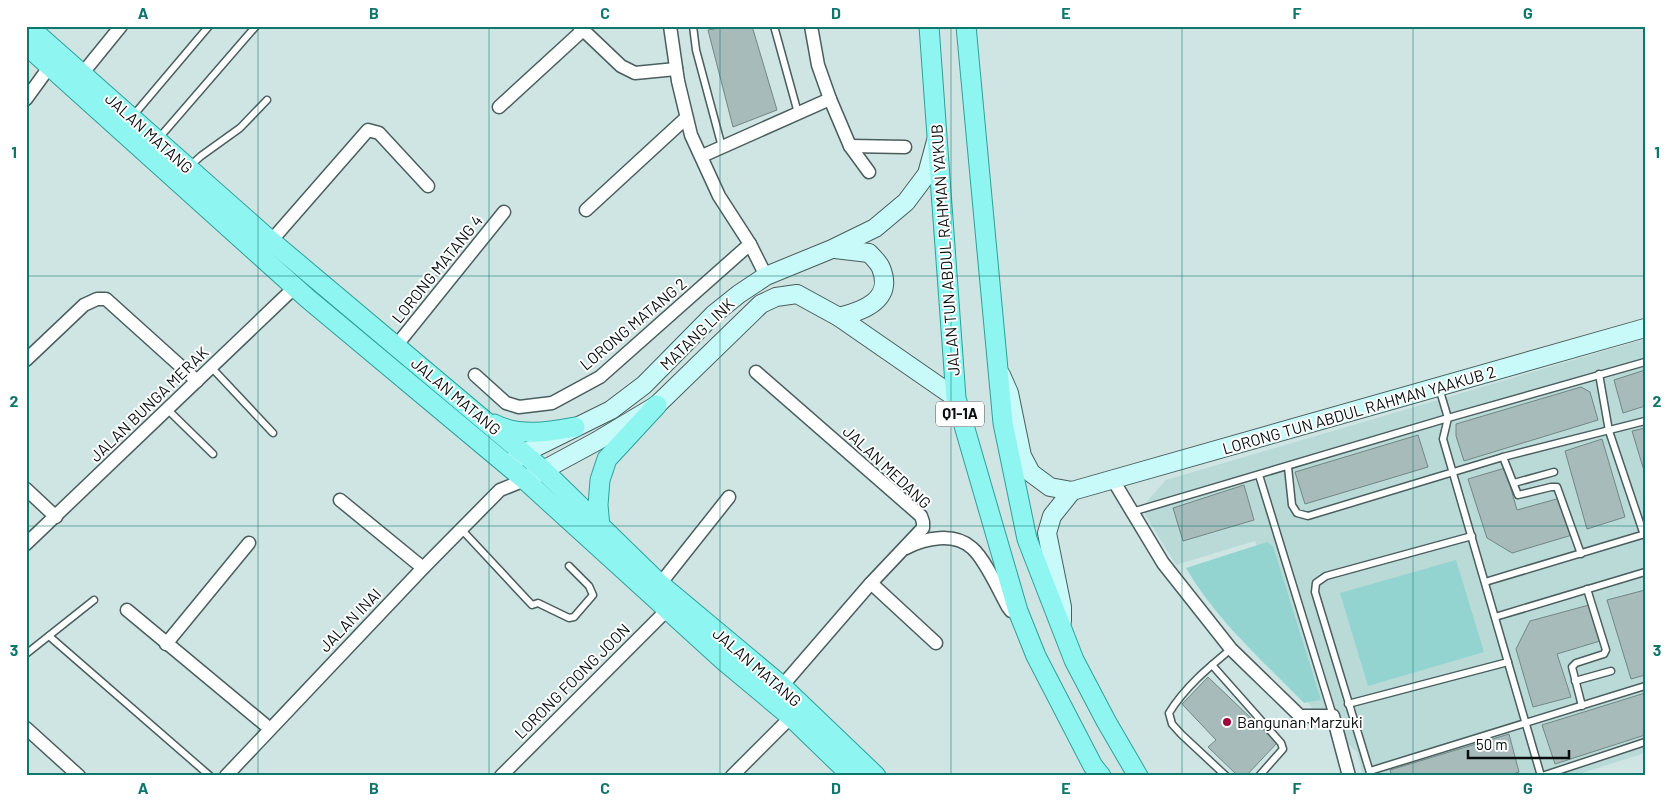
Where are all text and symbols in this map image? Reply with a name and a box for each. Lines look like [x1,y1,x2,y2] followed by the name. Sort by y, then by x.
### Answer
[138,3,149,22] text: A
[369,3,379,22] text: B
[600,3,610,22] text: C
[831,3,841,22] text: D
[1061,3,1071,22] text: E
[1293,3,1302,22] text: F
[1523,3,1533,22] text: G
[102,88,197,177] street label: JALAN MATANG
[926,123,963,377] street label: JALAN TUN ABDUL RAHMAN YA'KUB
[11,142,17,161] text: 1
[1654,142,1660,161] text: 1
[387,211,486,326] street label: LORONG MATANG 4
[576,274,690,374] street label: LORONG MATANG 2
[656,293,738,374] street label: MATANG LINK
[86,342,212,465] street label: JALAN BUNGA MERAK
[408,353,505,439] street label: JALAN MATANG
[1220,361,1498,458] street label: LORONG TUN ABDUL RAHMAN YAAKUB 2
[10,391,19,410] text: 2
[1653,391,1662,410] text: 2
[936,402,984,426] road number: Q1-1A
[839,421,935,512] street label: JALAN MEDANG
[315,584,385,655] street label: JALAN INAI
[510,619,633,742] street label: LORONG FOONG JOON
[709,623,805,710] street label: JALAN MATANG
[10,640,18,659] text: 3
[1653,640,1661,659] text: 3
[1237,712,1363,731] place label: Bangunan Marzuki
[1221,716,1233,728] marker: Bangunan Marzuki
[1468,727,1570,759] scale bar
[1476,735,1508,753] text: 50 m
[138,778,149,797] text: A
[369,778,379,797] text: B
[600,778,610,797] text: C
[831,778,841,797] text: D
[1061,778,1071,797] text: E
[1293,778,1302,797] text: F
[1523,778,1533,797] text: G

